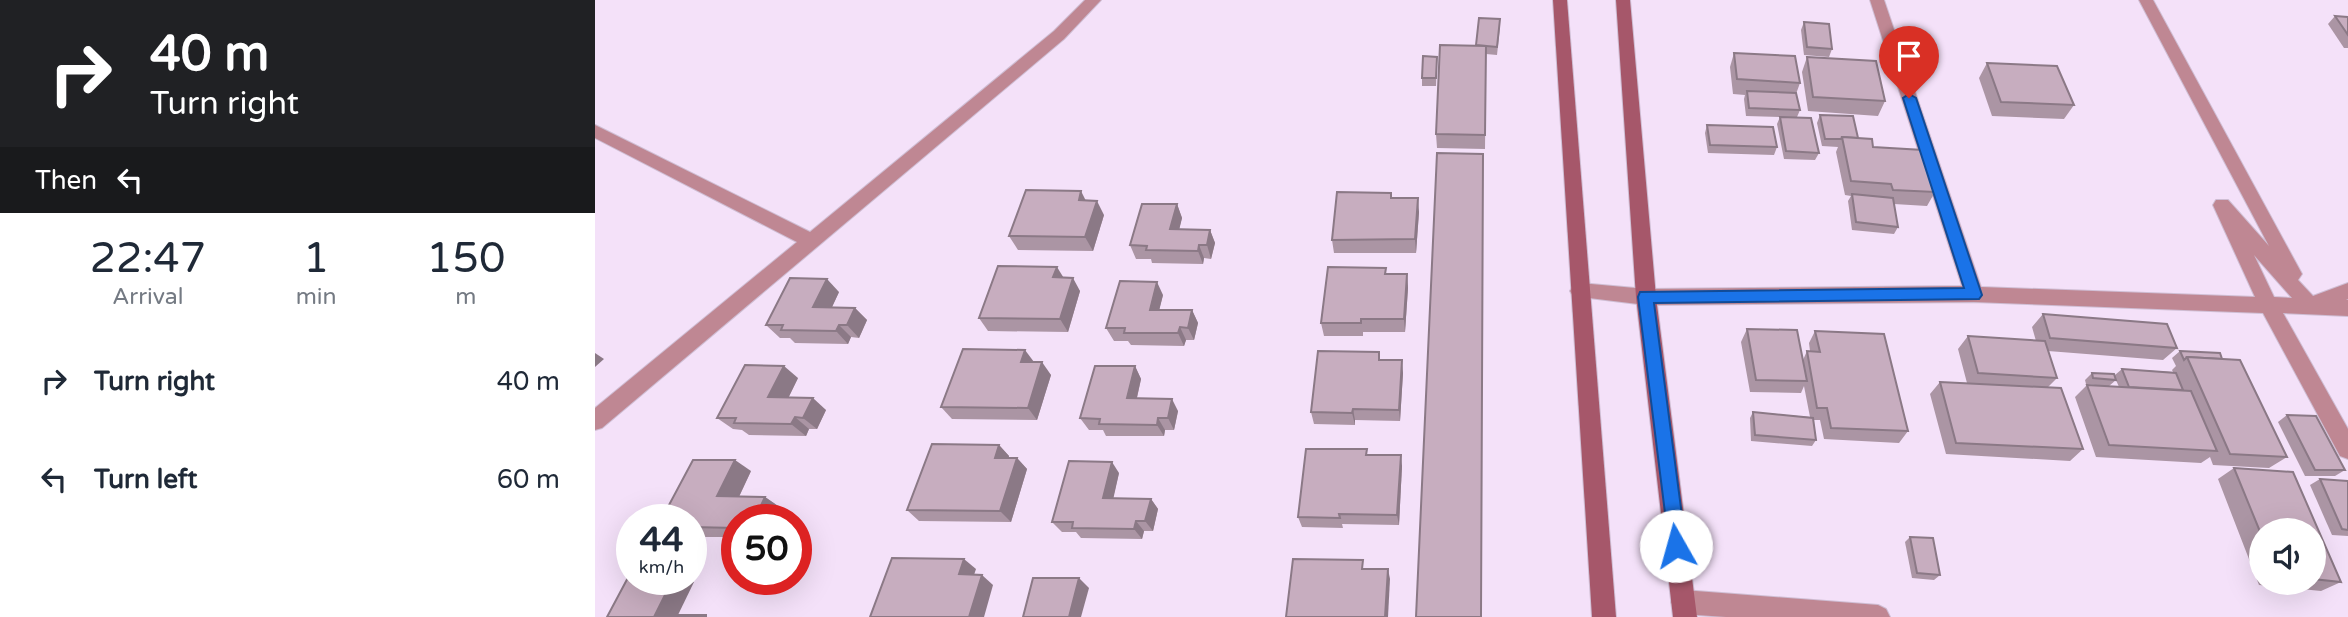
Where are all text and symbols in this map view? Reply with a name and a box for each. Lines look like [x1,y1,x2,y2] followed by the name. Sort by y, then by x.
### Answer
[150,25,269,84] text: 40 m
[1879,26,1939,98] pin
[35,28,126,119] icon: right
[1890,37,1928,75] icon: arrive
[150,85,299,123] text: Turn right
[111,161,149,199] icon: left
[35,165,97,196] text: Then
[90,233,206,284] text: 22:47
[303,233,329,284] text: 1
[426,233,505,284] text: 150
[112,283,183,311] text: Arrival
[296,283,337,311] text: min
[455,283,476,311] text: m
[35,362,73,400] icon: right
[94,366,215,397] text: Turn right
[497,366,560,397] text: 40 m
[35,460,73,498] icon: left
[94,464,197,495] text: Turn left
[497,464,560,495] text: 60 m
[721,504,812,595] speed limit sign: 50
[1639,509,1713,583] position arrow
[2249,518,2326,595] map controls
[2249,518,2326,595] button: sound
[640,519,683,561] text: 44
[639,556,684,578] text: km/h

